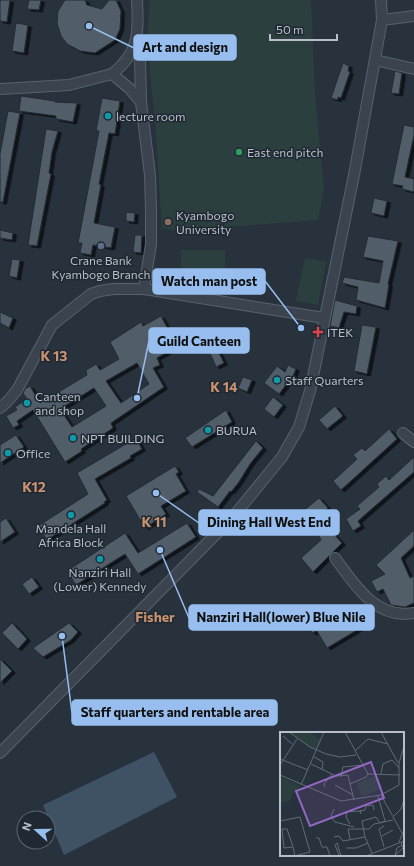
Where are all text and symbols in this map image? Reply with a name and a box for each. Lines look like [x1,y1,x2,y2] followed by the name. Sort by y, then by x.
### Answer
[270,16,337,42] scale bar
[276,22,304,36] text: 50 m
[134,35,236,60] callout: Art and design
[142,39,228,55] text: Art and design
[116,109,186,123] place label: lecture room
[103,111,113,121] marker: lecture room
[247,145,323,159] place label: East end pitch
[234,147,244,157] marker: East end pitch
[176,208,234,236] place label: Kyambogo University
[163,217,173,227] marker: Kyambogo University
[96,241,106,251] marker: Crane Bank Kyambogo Branch
[52,253,151,281] place label: Crane Bank Kyambogo Branch
[153,269,265,294] callout: Watch man post
[161,273,258,289] text: Watch man post
[327,325,353,339] place label: ITEK
[312,326,324,338] marker: ITEK
[149,328,249,353] callout: Guild Canteen
[157,333,241,349] text: Guild Canteen
[41,347,67,364] district label: K 13
[285,373,363,387] place label: Staff Quarters
[272,375,282,385] marker: Staff Quarters
[210,378,238,395] district label: K 14
[35,389,84,417] place label: Canteen and shop
[22,398,32,408] marker: Canteen and shop
[216,423,257,437] place label: BURUA
[203,425,213,435] marker: BURUA
[81,431,164,445] place label: NPT BUILDING
[68,433,78,443] marker: NPT BUILDING
[16,446,50,460] place label: Office
[3,448,13,458] marker: Office
[22,478,46,495] district label: K12
[66,510,76,520] marker: Mandela Hall Africa Block
[199,510,339,535] callout: Dining Hall West End
[141,513,167,530] district label: K 11
[207,514,331,530] text: Dining Hall West End
[36,521,106,549] place label: Mandela Hall Africa Block
[95,554,105,564] marker: Nanziri Hall (Lower) Kennedy
[54,565,147,593] place label: Nanziri Hall (Lower) Kennedy
[189,605,374,630] callout: Nanziri Hall(lower) Blue Nile
[135,608,175,625] district label: Fisher
[196,609,366,625] text: Nanziri Hall(lower) Blue Nile
[72,700,277,725] callout: Staff quarters and rentable area
[81,704,270,720] text: Staff quarters and rentable area
[280,732,404,856] inset map
[16,810,56,850] north arrow
[19,820,34,832] text: N

